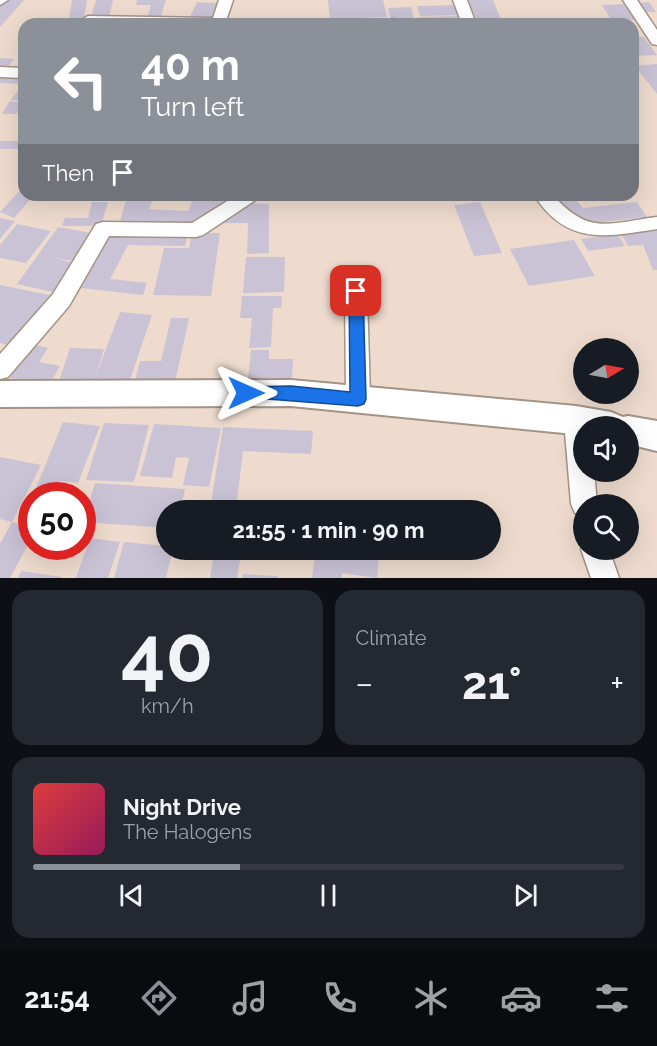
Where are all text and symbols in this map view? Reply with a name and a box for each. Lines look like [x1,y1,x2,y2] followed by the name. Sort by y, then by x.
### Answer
[141,41,240,90] text: 40 m
[42,42,120,120] icon: left
[141,91,244,122] text: Turn left
[106,156,139,189] icon: arrive
[42,160,94,186] text: Then
[330,265,381,316] pin
[339,274,372,307] icon: arrive
[573,338,639,404] north arrow
[573,338,639,560] map controls
[214,361,278,425] position arrow
[573,416,639,482] button: sound
[18,482,96,560] speed limit sign: 50
[573,494,639,560] button: search
[233,517,424,543] text: 21:55 · 1 min · 90 m
[121,609,213,700] text: 40
[356,626,427,650] text: Climate
[462,657,522,710] text: 21°
[356,664,373,703] text: −
[610,664,624,703] text: +
[141,694,194,718] text: km/h
[123,794,241,820] text: Night Drive
[123,820,252,844] text: The Halogens
[115,879,148,912] icon: previous
[312,879,345,912] icon: pause
[509,879,542,912] icon: next
[138,977,180,1019] icon: directions
[229,977,271,1019] icon: music
[319,977,361,1019] icon: phone
[410,977,452,1019] icon: climate
[500,977,542,1019] icon: car
[591,977,633,1019] icon: filters
[24,983,90,1014] text: 21:54

